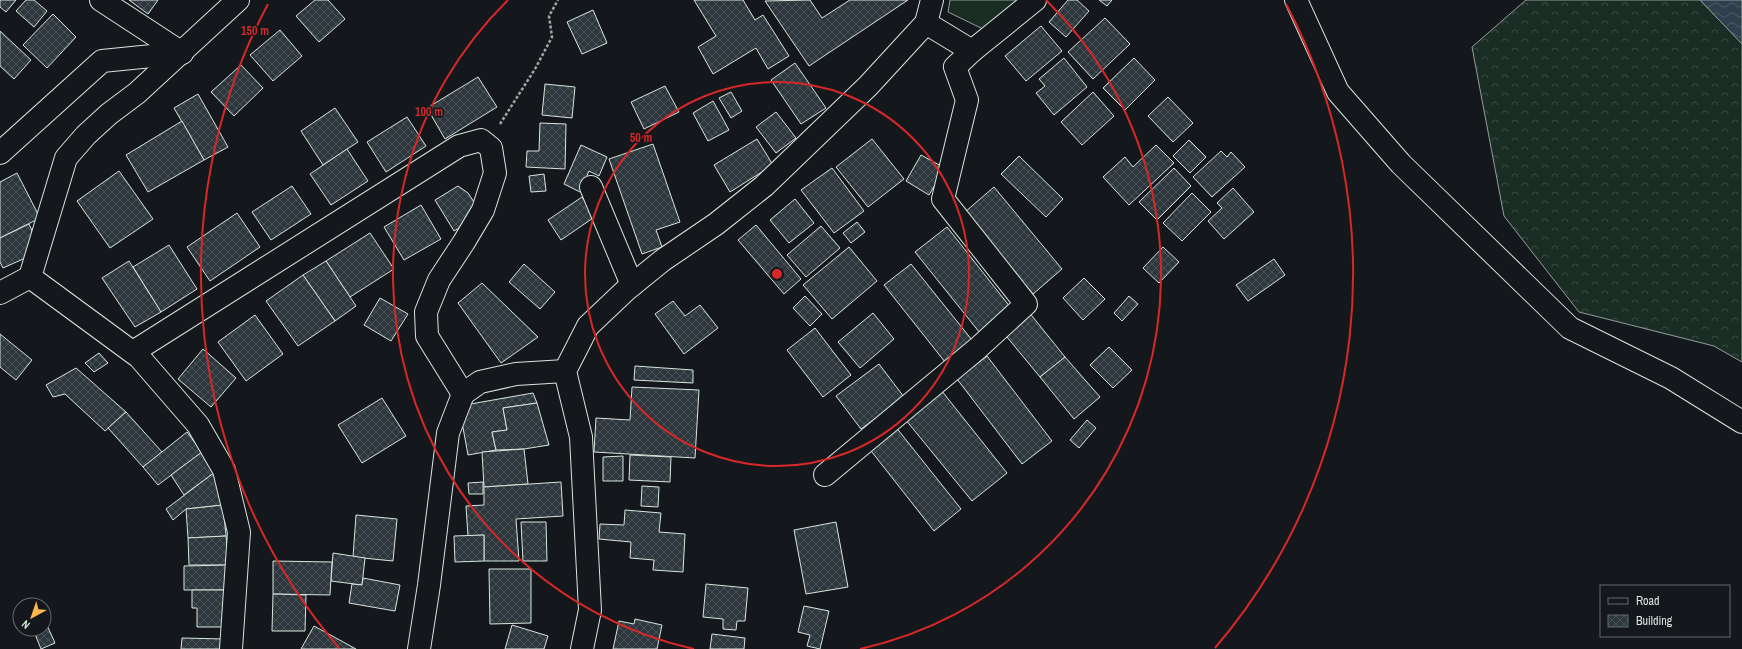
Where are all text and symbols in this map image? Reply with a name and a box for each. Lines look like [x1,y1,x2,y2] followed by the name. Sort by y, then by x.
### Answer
[241,23,269,39] text: 150 m
[415,104,443,120] text: 100 m
[630,130,652,146] text: 50 m
[770,267,784,281] centre of rings
[1600,585,1730,637] legend
[1636,593,1660,609] text: Road
[12,597,52,637] north arrow
[1636,613,1673,629] text: Building
[19,617,33,632] text: N

